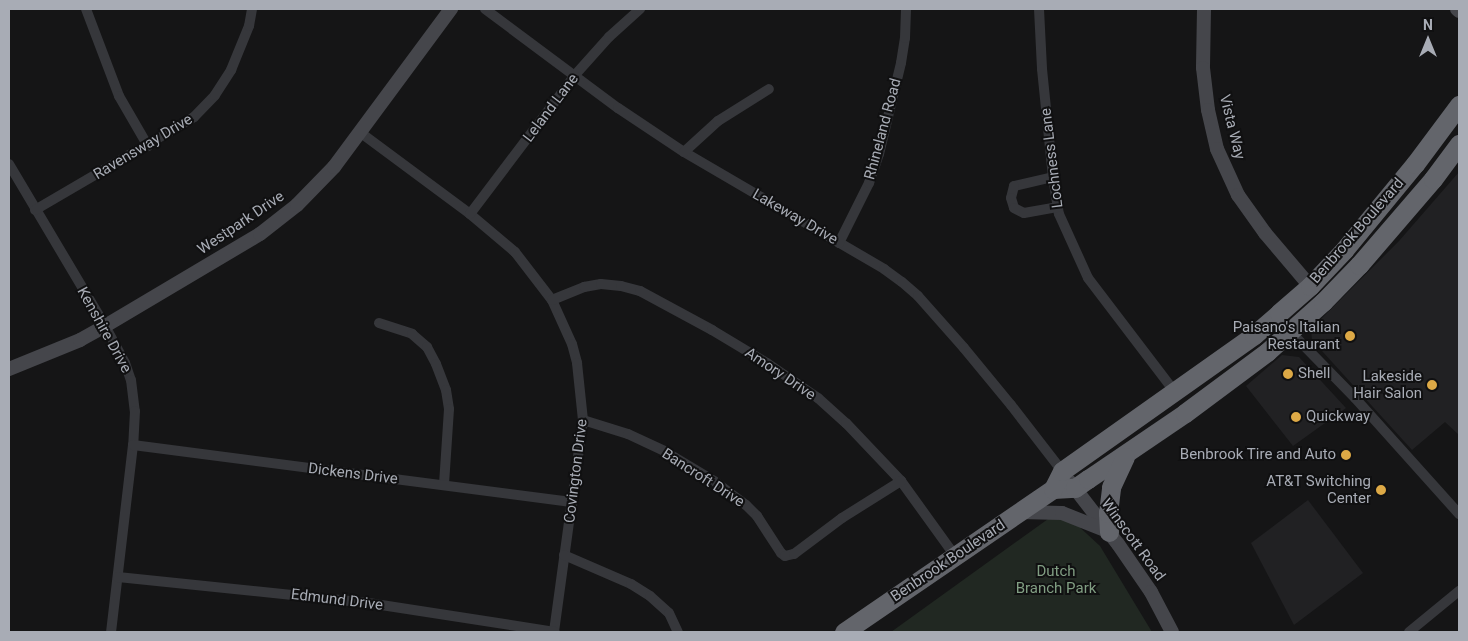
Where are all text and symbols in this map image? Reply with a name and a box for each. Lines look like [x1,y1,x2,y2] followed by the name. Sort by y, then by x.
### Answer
[1403,15,1453,65] north arrow
[1423,17,1433,33] text: N
[520,70,582,146] street label: Leland Lane
[861,76,905,182] street label: Rhineland Road
[1215,93,1249,161] street label: Vista Way
[1037,107,1067,209] street label: Lochness Lane
[90,110,196,184] street label: Ravensway Drive
[1306,175,1408,287] street label: Benbrook Boulevard
[749,185,841,249] street label: Lakeway Drive
[194,187,288,259] street label: Westpark Drive
[73,284,135,376] street label: Kenshire Drive
[1233,318,1340,353] place label: Paisano's Italian Restaurant
[1344,330,1356,342] marker: Paisano's Italian Restaurant
[741,344,819,404] street label: Amory Drive
[1298,365,1330,383] place label: Shell
[1353,367,1422,402] place label: Lakeside Hair Salon
[1282,368,1294,380] marker: Shell
[1426,379,1438,391] marker: Lakeside Hair Salon
[1306,408,1370,426] place label: Quickway
[1290,411,1302,423] marker: Quickway
[561,418,591,524] street label: Covington Drive
[658,445,748,511] street label: Bancroft Drive
[1179,446,1336,464] place label: Benbrook Tire and Auto
[1340,449,1352,461] marker: Benbrook Tire and Auto
[307,460,399,488] street label: Dickens Drive
[1266,472,1371,507] place label: AT&T Switching Center
[1375,484,1387,496] marker: AT&T Switching Center
[1097,495,1169,585] street label: Winscott Road
[888,516,1008,606] street label: Benbrook Boulevard
[1016,562,1096,597] park label: Dutch Branch Park
[290,585,384,615] street label: Edmund Drive

